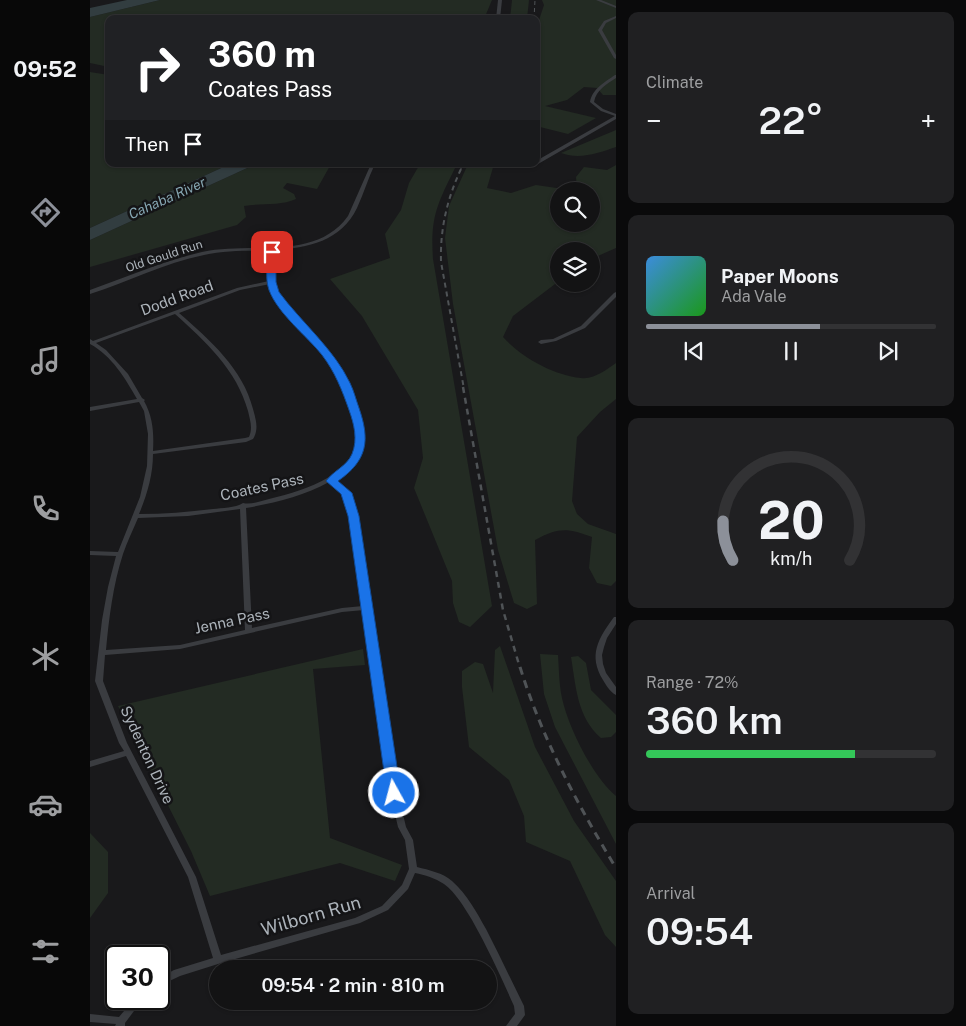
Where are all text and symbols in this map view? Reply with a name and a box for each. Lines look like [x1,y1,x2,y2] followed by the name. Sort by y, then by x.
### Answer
[208,34,316,75] text: 360 m
[125,35,190,100] icon: right
[13,56,77,82] text: 09:52
[646,73,703,92] text: Climate
[208,76,332,102] text: Coates Pass
[759,98,823,143] text: 22°
[646,104,662,137] text: −
[920,104,936,137] text: +
[179,130,207,158] icon: arrive
[125,133,169,155] text: Then
[126,174,209,222] water label: Cahaba River
[550,182,600,292] map controls
[550,182,600,232] button: search
[28,195,63,230] icon: directions
[251,231,293,273] pin
[124,237,204,275] street label: Old Gould Run
[258,238,286,266] icon: arrive
[550,242,600,292] button: layers
[721,265,839,287] text: Paper Moons
[138,277,215,319] street label: Dodd Road
[721,287,786,306] text: Ada Vale
[680,337,708,365] icon: previous
[777,337,805,365] icon: pause
[874,337,902,365] icon: next
[28,343,63,378] icon: music
[219,469,305,504] street label: Coates Pass
[758,490,824,551] text: 20
[28,491,63,526] icon: phone
[770,548,812,569] text: km/h
[193,604,271,637] street label: Jenna Pass
[28,639,63,674] icon: climate
[646,673,738,692] text: Range · 72%
[646,698,783,743] text: 360 km
[117,703,178,806] street label: Sydenton Drive
[367,766,419,818] position arrow
[28,787,63,822] icon: car
[646,884,695,903] text: Arrival
[259,891,363,940] street label: Wilborn Run
[646,909,753,954] text: 09:54
[28,934,63,969] icon: filters
[105,945,170,1010] speed limit sign: 30
[261,974,445,996] text: 09:54 · 2 min · 810 m

